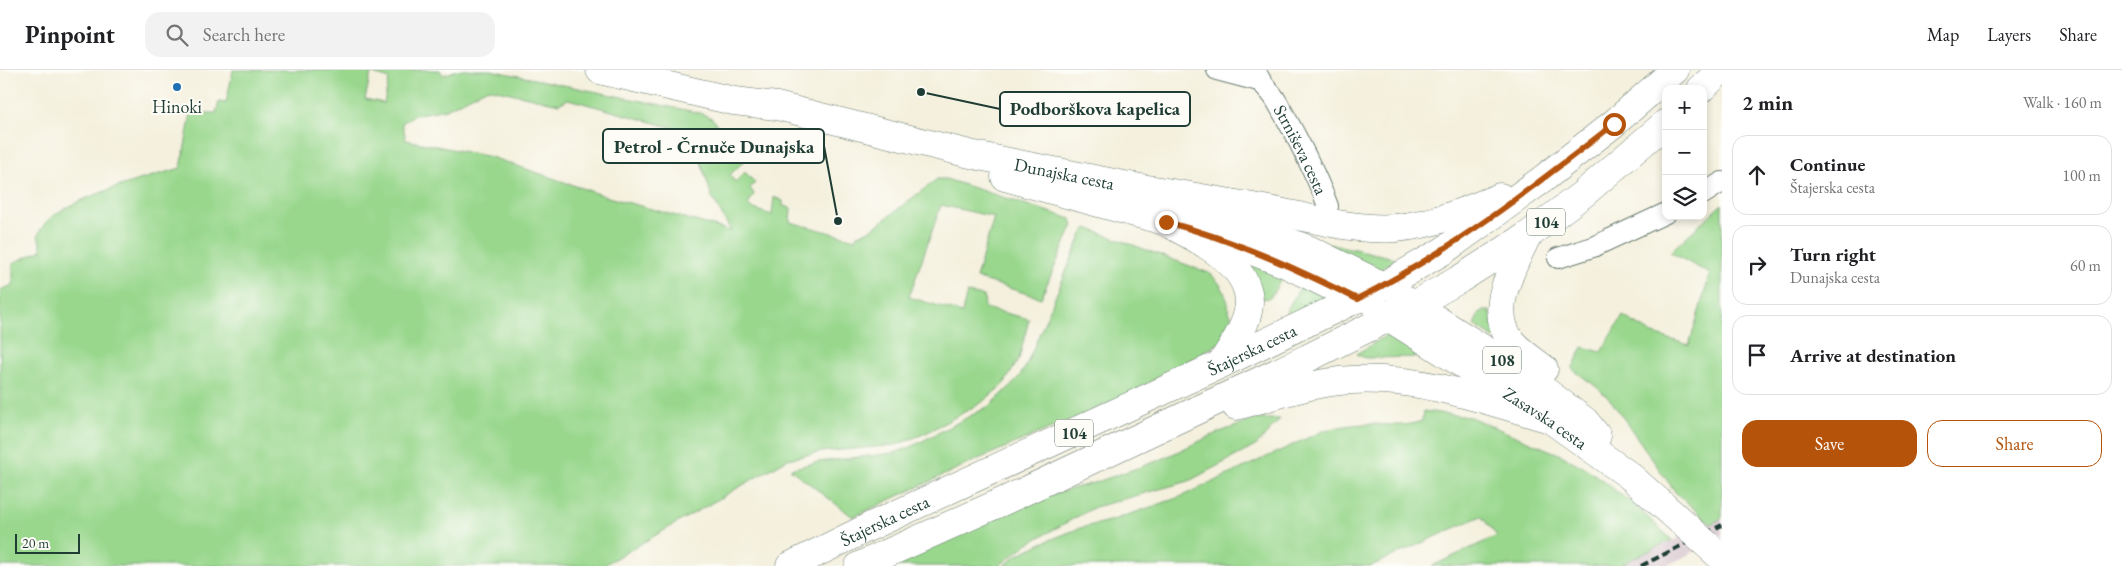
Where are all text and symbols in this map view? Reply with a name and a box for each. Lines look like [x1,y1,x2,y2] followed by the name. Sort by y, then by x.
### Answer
[145,12,495,57] search box
[25,19,115,50] text: Pinpoint
[163,21,191,49] icon: search
[203,22,285,47] text: Search here
[1927,23,1959,46] text: Map
[1987,23,2031,46] text: Layers
[2059,23,2097,46] text: Share
[171,81,183,93] marker: Hinoki
[1662,85,1707,220] map controls
[1662,85,1707,130] button: +
[1742,89,1793,116] text: 2 min
[1000,92,1190,126] callout: Podborškova kapelica
[2023,92,2102,113] text: Walk · 160 m
[152,95,203,118] place label: Hinoki
[1010,96,1181,121] text: Podborškova kapelica
[1269,100,1334,199] street label: Strniševa cesta
[1603,113,1626,136] route start
[603,129,824,163] callout: Petrol - Črnuče Dunajska
[1662,130,1707,175] button: −
[614,134,815,159] text: Petrol - Črnuče Dunajska
[1012,152,1117,194] street label: Dunajska cesta
[1790,152,1865,177] text: Continue
[1743,161,1771,189] icon: ahead
[2062,165,2101,186] text: 100 m
[1662,175,1707,220] button: layers
[1790,177,1875,198] text: Štajerska cesta
[1527,208,1565,236] road number: 104
[1155,211,1178,234] route end
[1790,242,1876,267] text: Turn right
[1743,251,1771,279] icon: right
[2070,255,2101,276] text: 60 m
[1790,267,1880,288] text: Dunajska cesta
[1203,318,1301,380] street label: Štajerska cesta
[1743,341,1771,369] icon: arrive
[1790,343,1956,368] text: Arrive at destination
[1483,346,1521,374] road number: 108
[1499,381,1593,454] street label: Zasavska cesta
[1055,419,1093,446] road number: 104
[1742,420,1917,467] button: Save
[1927,420,2102,467] button: Share
[836,489,933,551] street label: Štajerska cesta
[15,531,80,554] scale bar
[22,534,49,552] text: 20 m

